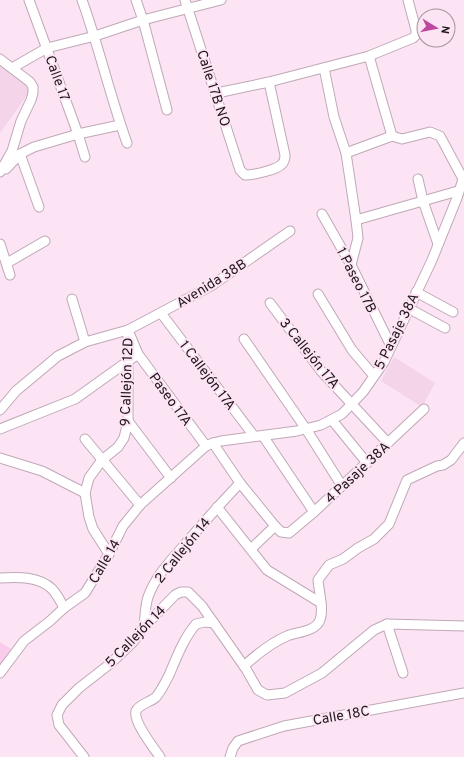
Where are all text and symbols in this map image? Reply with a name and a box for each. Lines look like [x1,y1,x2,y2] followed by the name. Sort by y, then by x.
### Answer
[416,8,456,48] north arrow
[437,24,452,35] text: N
[192,48,233,129] street label: Calle 17B NO
[41,53,73,104] street label: Calle 17
[332,245,379,316] street label: 1 Paseo 17B
[174,256,250,313] street label: Avenida 38B
[372,291,423,373] street label: 5 Pasaje 38A
[275,315,342,393] street label: 3 Callejón 17A
[117,337,138,427] street label: 9 Callejón 12D
[175,338,238,414] street label: 1 Callejón 17A
[145,370,195,430] street label: Paseo 17A
[322,439,394,508] street label: 4 Pasaje 38A
[152,515,215,587] street label: 2 Callejón 14
[86,537,125,587] street label: Calle 14
[102,603,170,672] street label: 5 Callejón 14
[312,703,371,730] street label: Calle 18C

